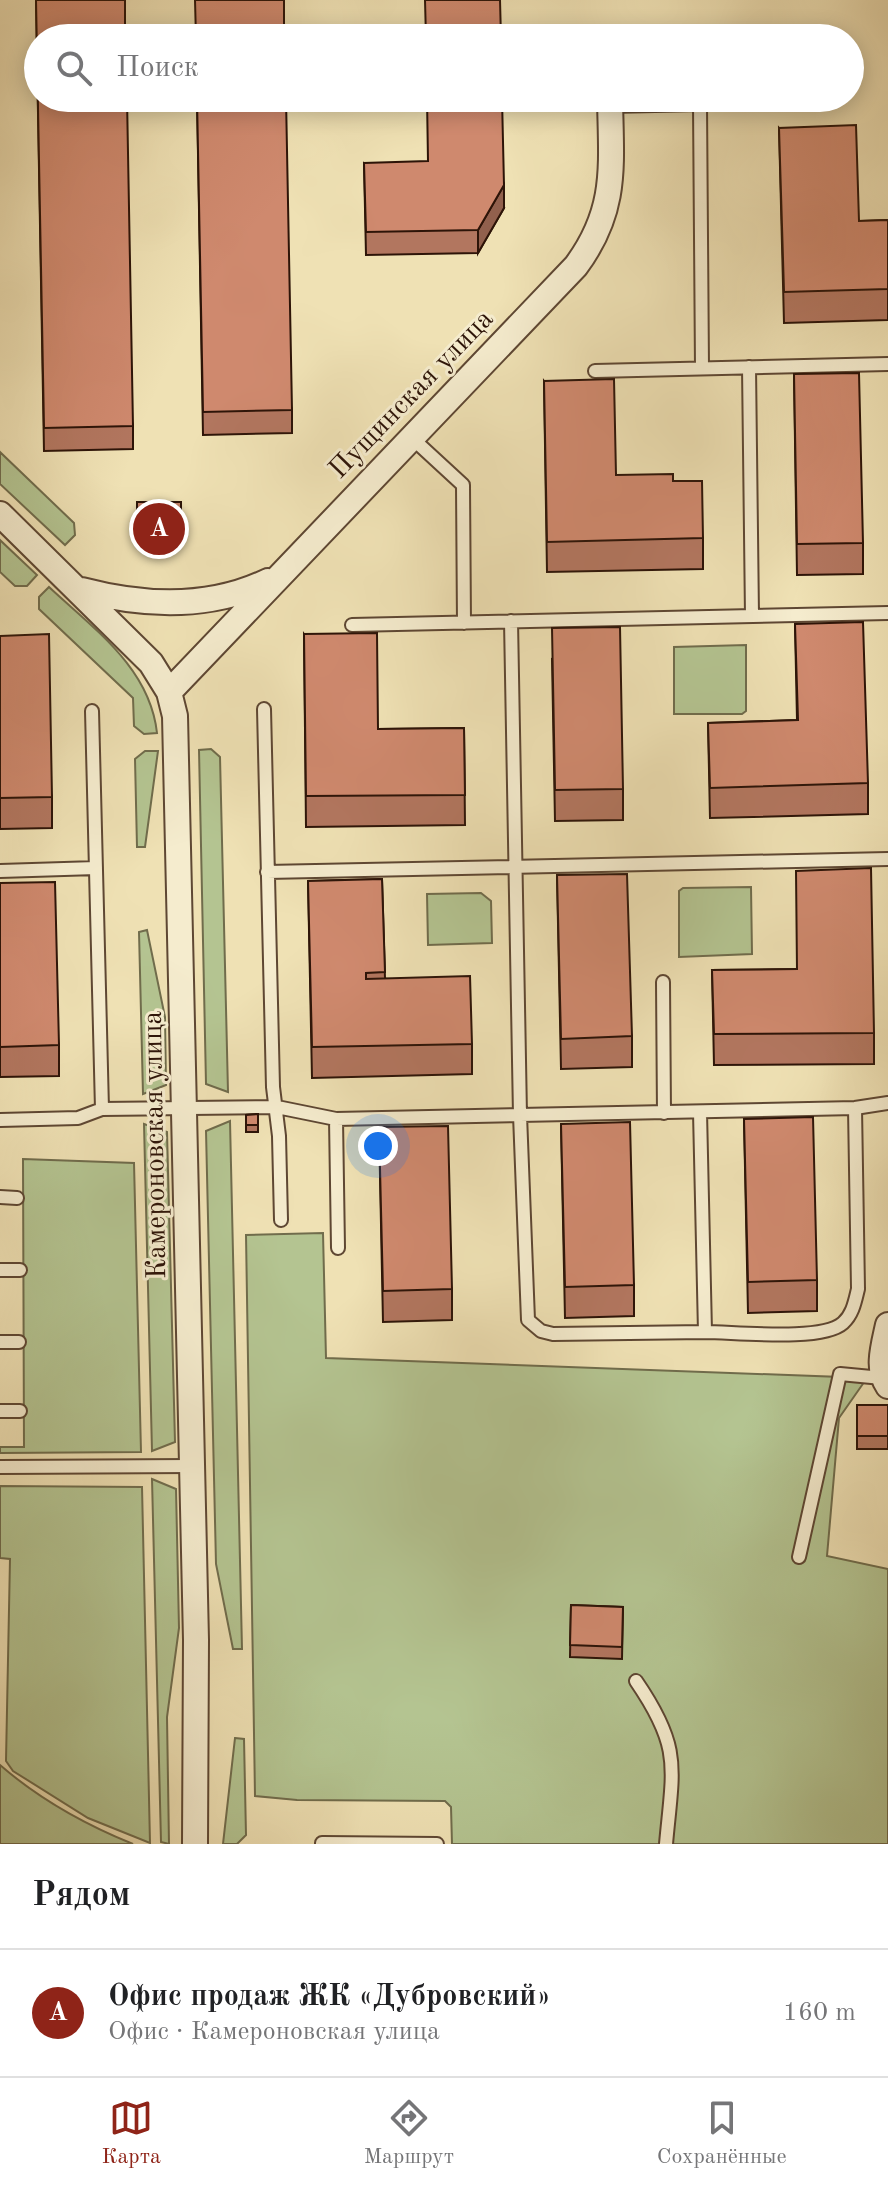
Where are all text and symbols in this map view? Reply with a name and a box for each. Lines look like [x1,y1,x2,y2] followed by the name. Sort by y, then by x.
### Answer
[24,24,864,112] search box
[52,46,96,90] icon: search
[116,53,199,83] text: Поиск
[325,305,500,485] street label: Пущинская улица
[133,499,185,559] pin: A
[140,1010,172,1279] street label: Камероновская улица
[358,1126,398,1166] your location
[32,1879,131,1913] text: Рядом
[108,1982,551,2012] text: Офис продаж ЖК «Дубровский»
[48,2000,68,2026] text: A
[783,2000,856,2026] text: 160 m
[108,2019,440,2045] text: Офис · Камероновская улица
[101,2096,161,2171] tab: Карта
[364,2096,454,2171] tab: Маршрут
[657,2096,787,2171] tab: Сохранённые

